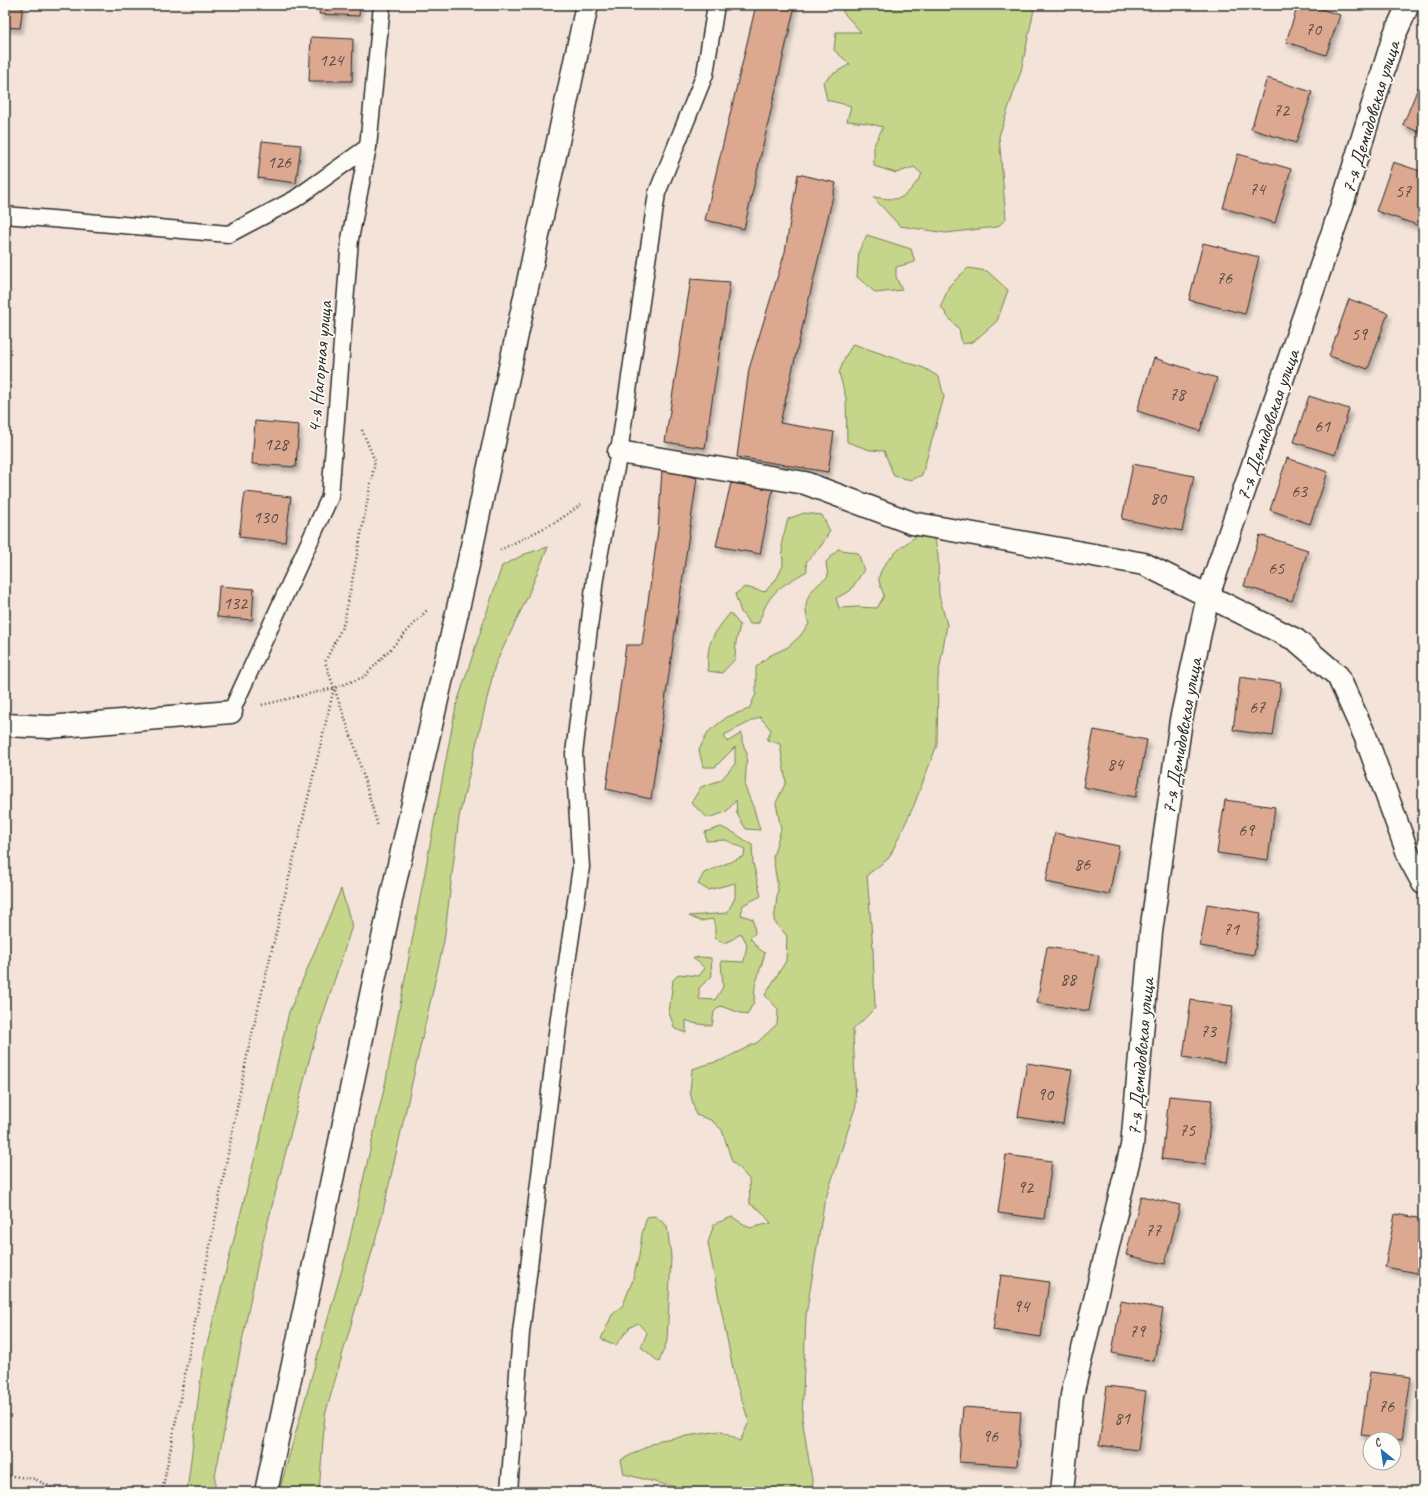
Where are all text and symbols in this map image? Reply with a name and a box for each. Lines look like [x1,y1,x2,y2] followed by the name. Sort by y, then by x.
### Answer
[1305,18,1323,40] house number: 70
[1335,36,1406,196] street label: 7-я Демидовская улица
[319,49,345,71] house number: 124
[1273,99,1291,121] house number: 72
[267,151,292,173] house number: 126
[1249,178,1267,200] house number: 74
[1395,180,1412,202] house number: 57
[1216,267,1233,289] house number: 76
[301,298,338,434] street label: 4-я Нагорная улица
[1351,323,1369,345] house number: 59
[1230,345,1306,504] street label: 7-я Демидовская улица
[1169,383,1187,405] house number: 78
[1314,415,1331,437] house number: 61
[264,433,290,455] house number: 128
[1291,480,1309,502] house number: 63
[1150,487,1168,509] house number: 80
[253,506,279,528] house number: 130
[1268,557,1285,579] house number: 65
[223,592,249,614] house number: 132
[1155,654,1208,816] street label: 7-я Демидовская улица
[1249,696,1266,718] house number: 67
[1107,753,1125,775] house number: 84
[1238,819,1256,841] house number: 69
[1074,853,1091,875] house number: 86
[1223,918,1240,940] house number: 71
[1060,968,1078,990] house number: 88
[1121,975,1160,1137] street label: 7-я Демидовская улица
[1200,1020,1218,1042] house number: 73
[1037,1083,1055,1105] house number: 90
[1179,1119,1196,1141] house number: 75
[1017,1176,1035,1198] house number: 92
[1145,1219,1162,1241] house number: 77
[1013,1295,1031,1317] house number: 94
[1129,1320,1147,1342] house number: 79
[1378,1395,1395,1417] house number: 76
[1114,1407,1131,1429] house number: 81
[982,1425,999,1447] house number: 96
[1362,1431,1402,1471] north arrow
[1371,1434,1384,1450] text: С

